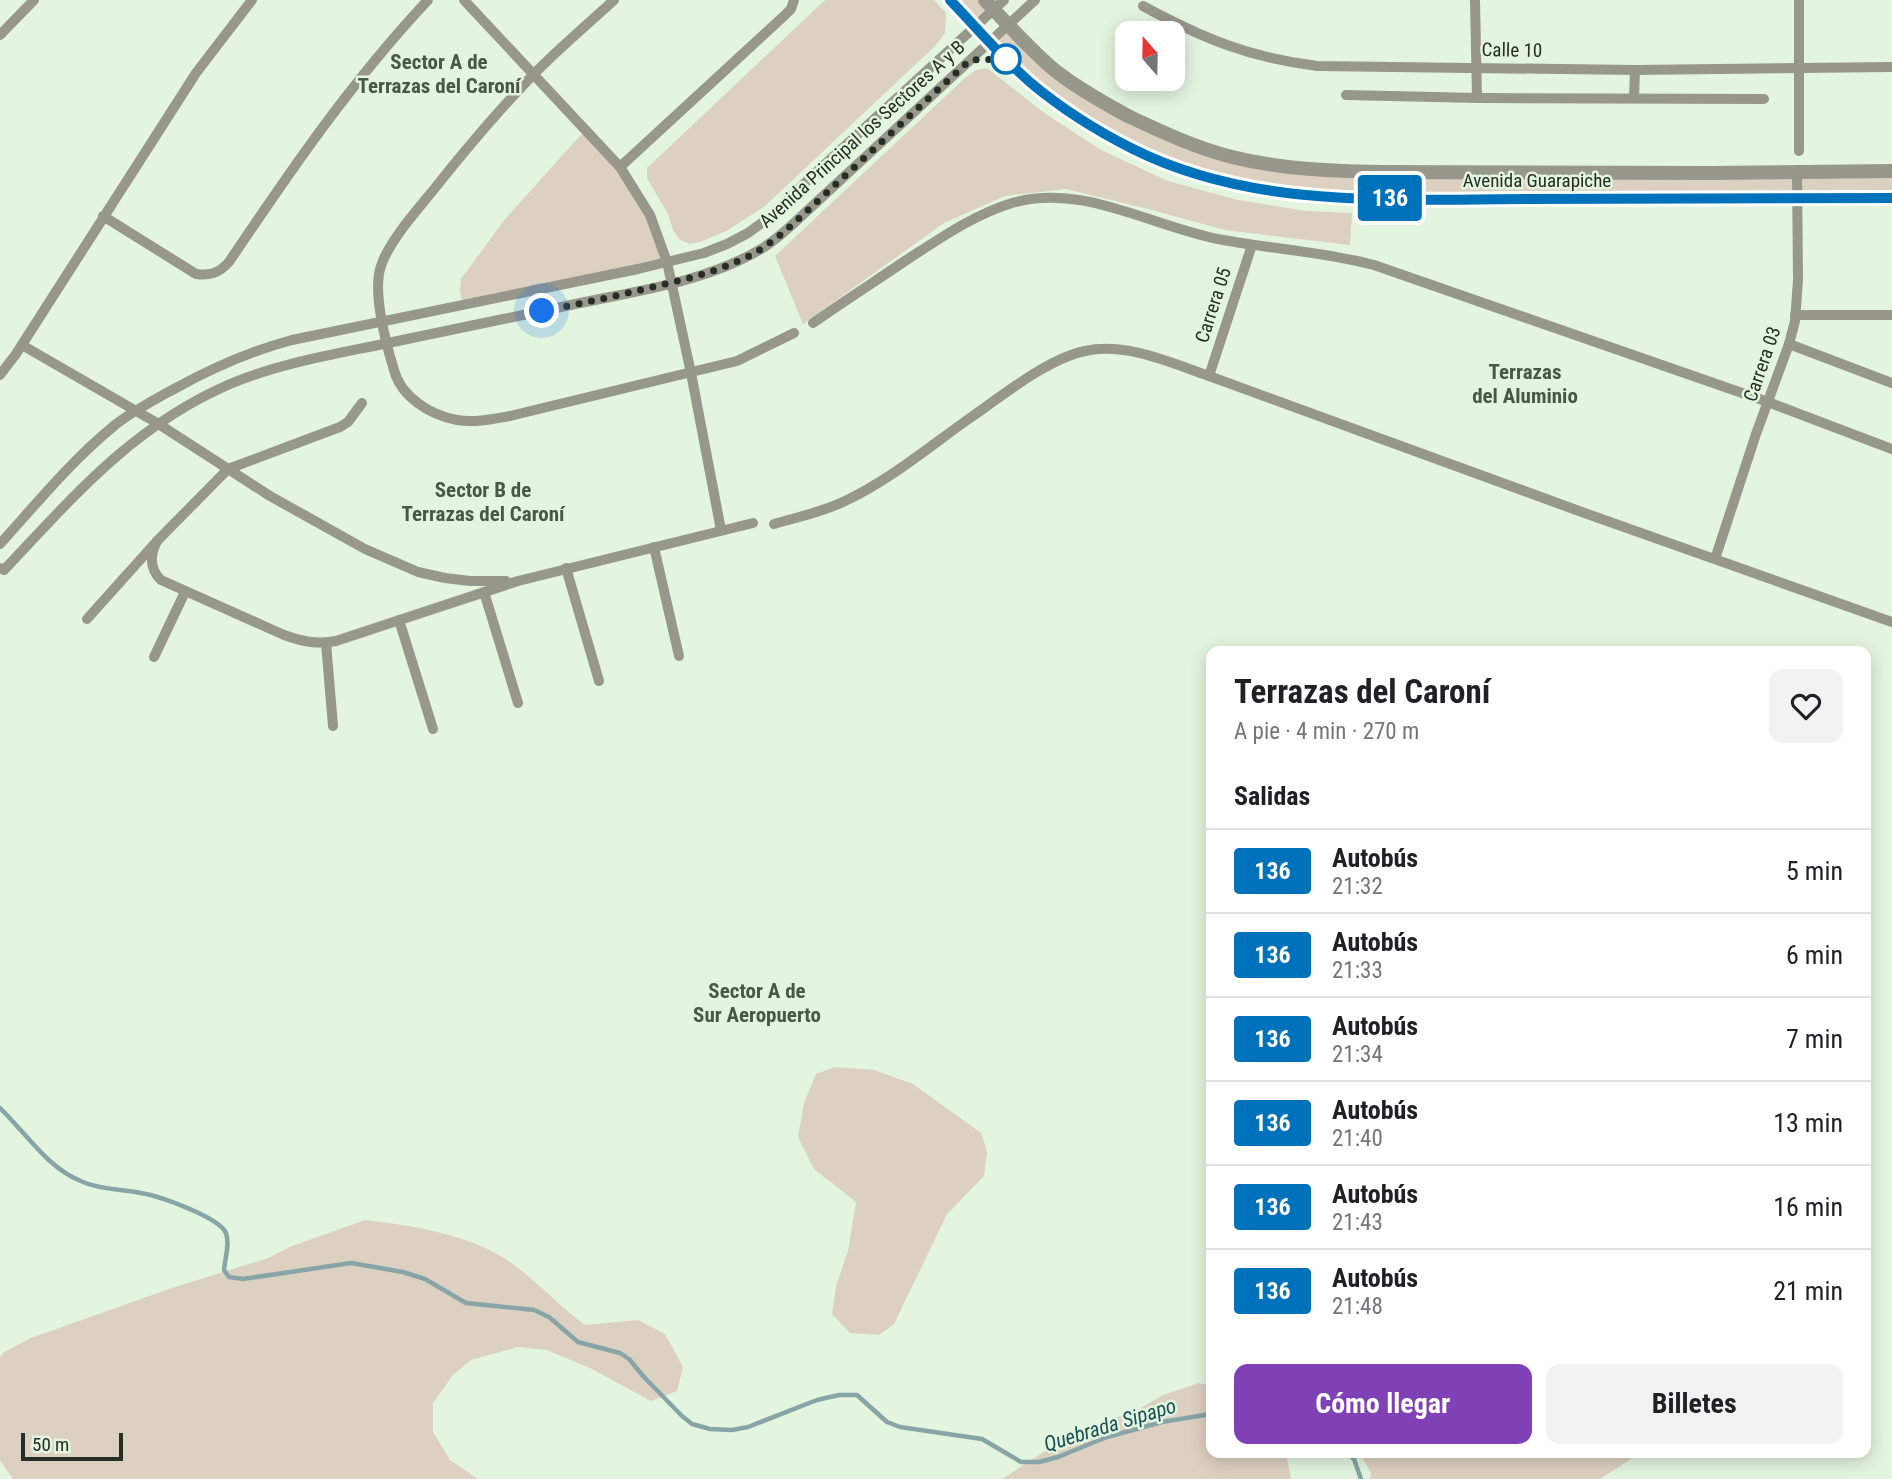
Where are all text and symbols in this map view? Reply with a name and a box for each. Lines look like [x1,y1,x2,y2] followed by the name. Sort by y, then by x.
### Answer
[1115,21,1185,91] north arrow
[1115,21,1185,91] map controls
[754,35,970,233] street label: Avenida Principal los Sectores A y B
[1481,38,1543,62] street label: Calle 10
[991,44,1021,74] unlabelled marker
[357,50,522,98] district label: Sector A de Terrazas del Caroní
[1463,169,1611,192] street label: Avenida Guarapiche
[1350,175,1430,221] line badge: 136
[1372,184,1408,212] text: 136
[1190,264,1236,346] street label: Carrera 05
[524,293,559,328] your location
[1738,323,1786,405] street label: Carrera 03
[1472,360,1578,408] district label: Terrazas del Aluminio
[401,478,566,526] district label: Sector B de Terrazas del Caroní
[1769,669,1843,743] button: heart
[1234,672,1490,711] text: Terrazas del Caroní
[1234,718,1419,745] text: A pie · 4 min · 270 m
[1234,781,1310,811] text: Salidas
[1332,843,1418,873] text: Autobús
[1786,856,1843,886] text: 5 min
[1254,857,1291,885] text: 136
[1332,873,1383,900] text: 21:32
[1332,927,1418,957] text: Autobús
[1786,940,1843,970] text: 6 min
[1254,941,1291,969] text: 136
[1332,957,1383,984] text: 21:33
[693,979,821,1027] district label: Sector A de Sur Aeropuerto
[1332,1011,1418,1041] text: Autobús
[1786,1024,1843,1054] text: 7 min
[1254,1025,1291,1053] text: 136
[1332,1041,1383,1068] text: 21:34
[1332,1095,1418,1125] text: Autobús
[1773,1108,1843,1138] text: 13 min
[1254,1109,1291,1137] text: 136
[1332,1125,1383,1152] text: 21:40
[1332,1179,1418,1209] text: Autobús
[1773,1192,1843,1222] text: 16 min
[1254,1193,1291,1221] text: 136
[1332,1209,1383,1236] text: 21:43
[1332,1263,1418,1293] text: Autobús
[1773,1276,1843,1306] text: 21 min
[1254,1277,1291,1305] text: 136
[1332,1293,1383,1320] text: 21:48
[1234,1364,1532,1444] button: Cómo llegar
[1546,1364,1843,1444] button: Billetes
[1041,1393,1179,1457] water label: Quebrada Sipapo
[21,1430,122,1462] scale bar
[32,1433,69,1456] text: 50 m

